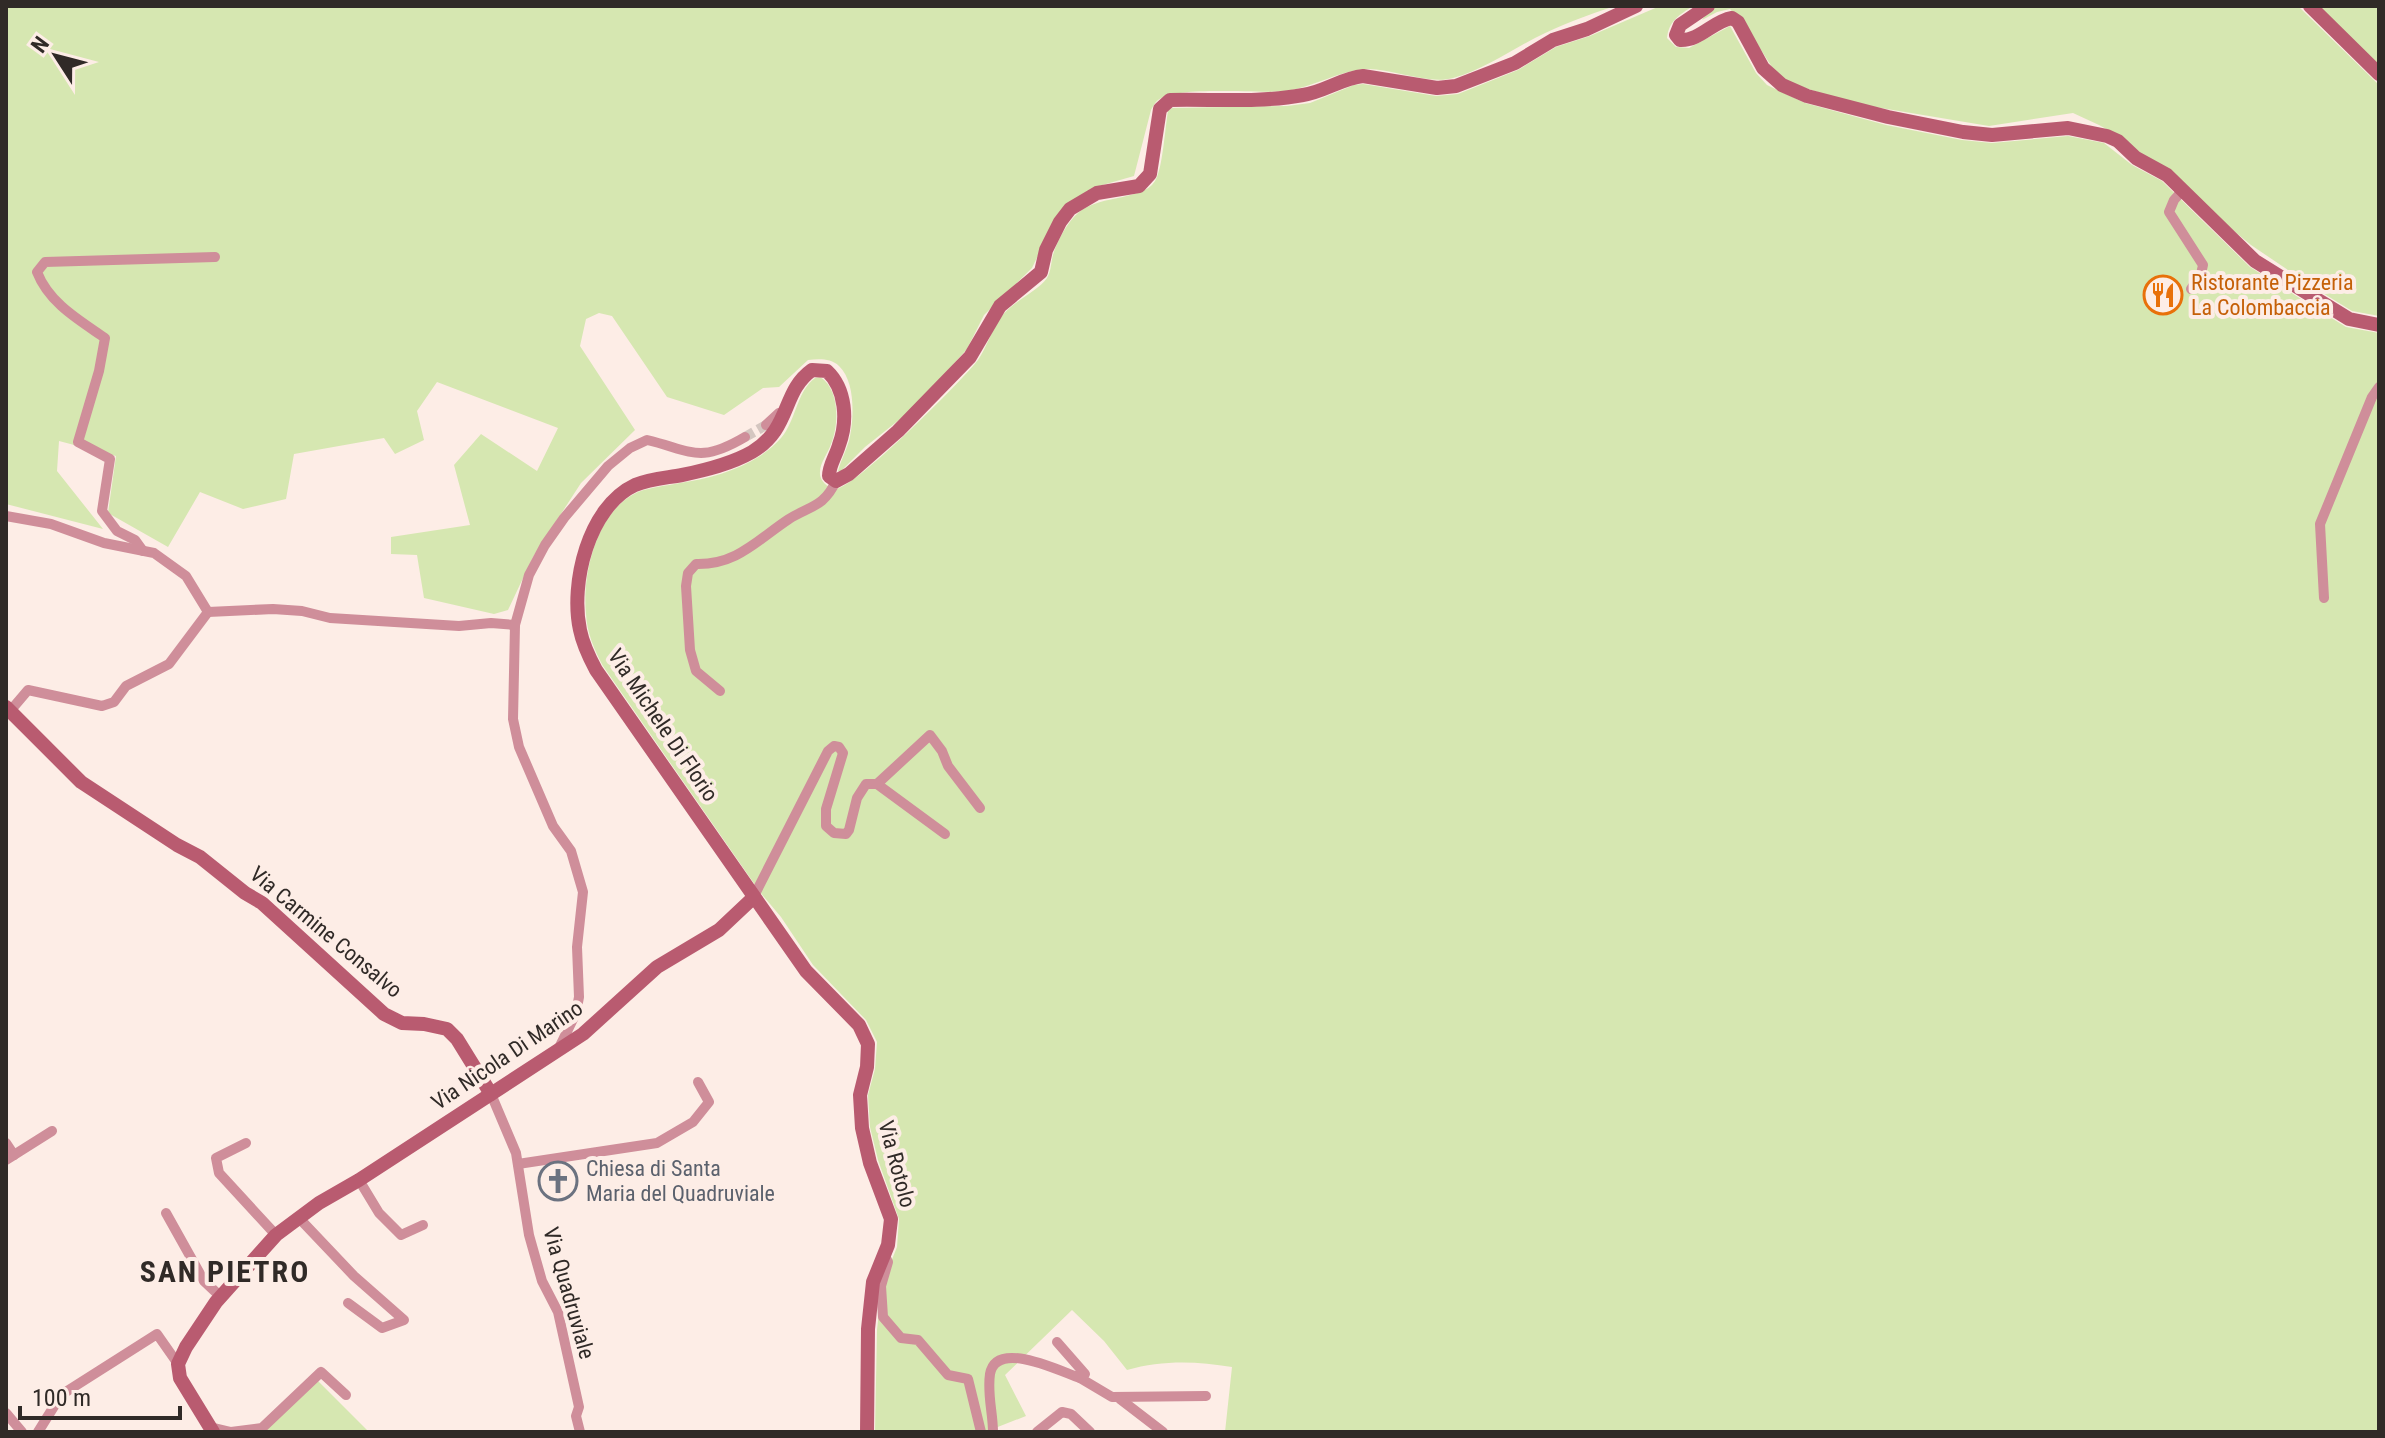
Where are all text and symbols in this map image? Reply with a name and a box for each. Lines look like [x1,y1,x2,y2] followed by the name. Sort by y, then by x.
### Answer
[16,16,96,96] north arrow
[26,32,54,57] text: N
[2191,270,2353,320] place label: Ristorante Pizzeria La Colombaccia
[2142,274,2184,316] restaurant icon: Ristorante Pizzeria La Colombaccia
[603,644,723,806] street label: Via Michele Di Florio
[245,861,407,1003] street label: Via Carmine Consalvo
[427,995,587,1115] street label: Via Nicola Di Marino
[873,1118,921,1210] street label: Via Rotolo
[586,1156,775,1206] place label: Chiesa di Santa Maria del Quadruviale
[537,1160,579,1202] church icon: Chiesa di Santa Maria del Quadruviale
[538,1224,600,1362] street label: Via Quadruviale
[140,1254,310,1289] district label: SAN PIETRO
[20,1370,180,1420] scale bar
[32,1384,91,1412] text: 100 m

